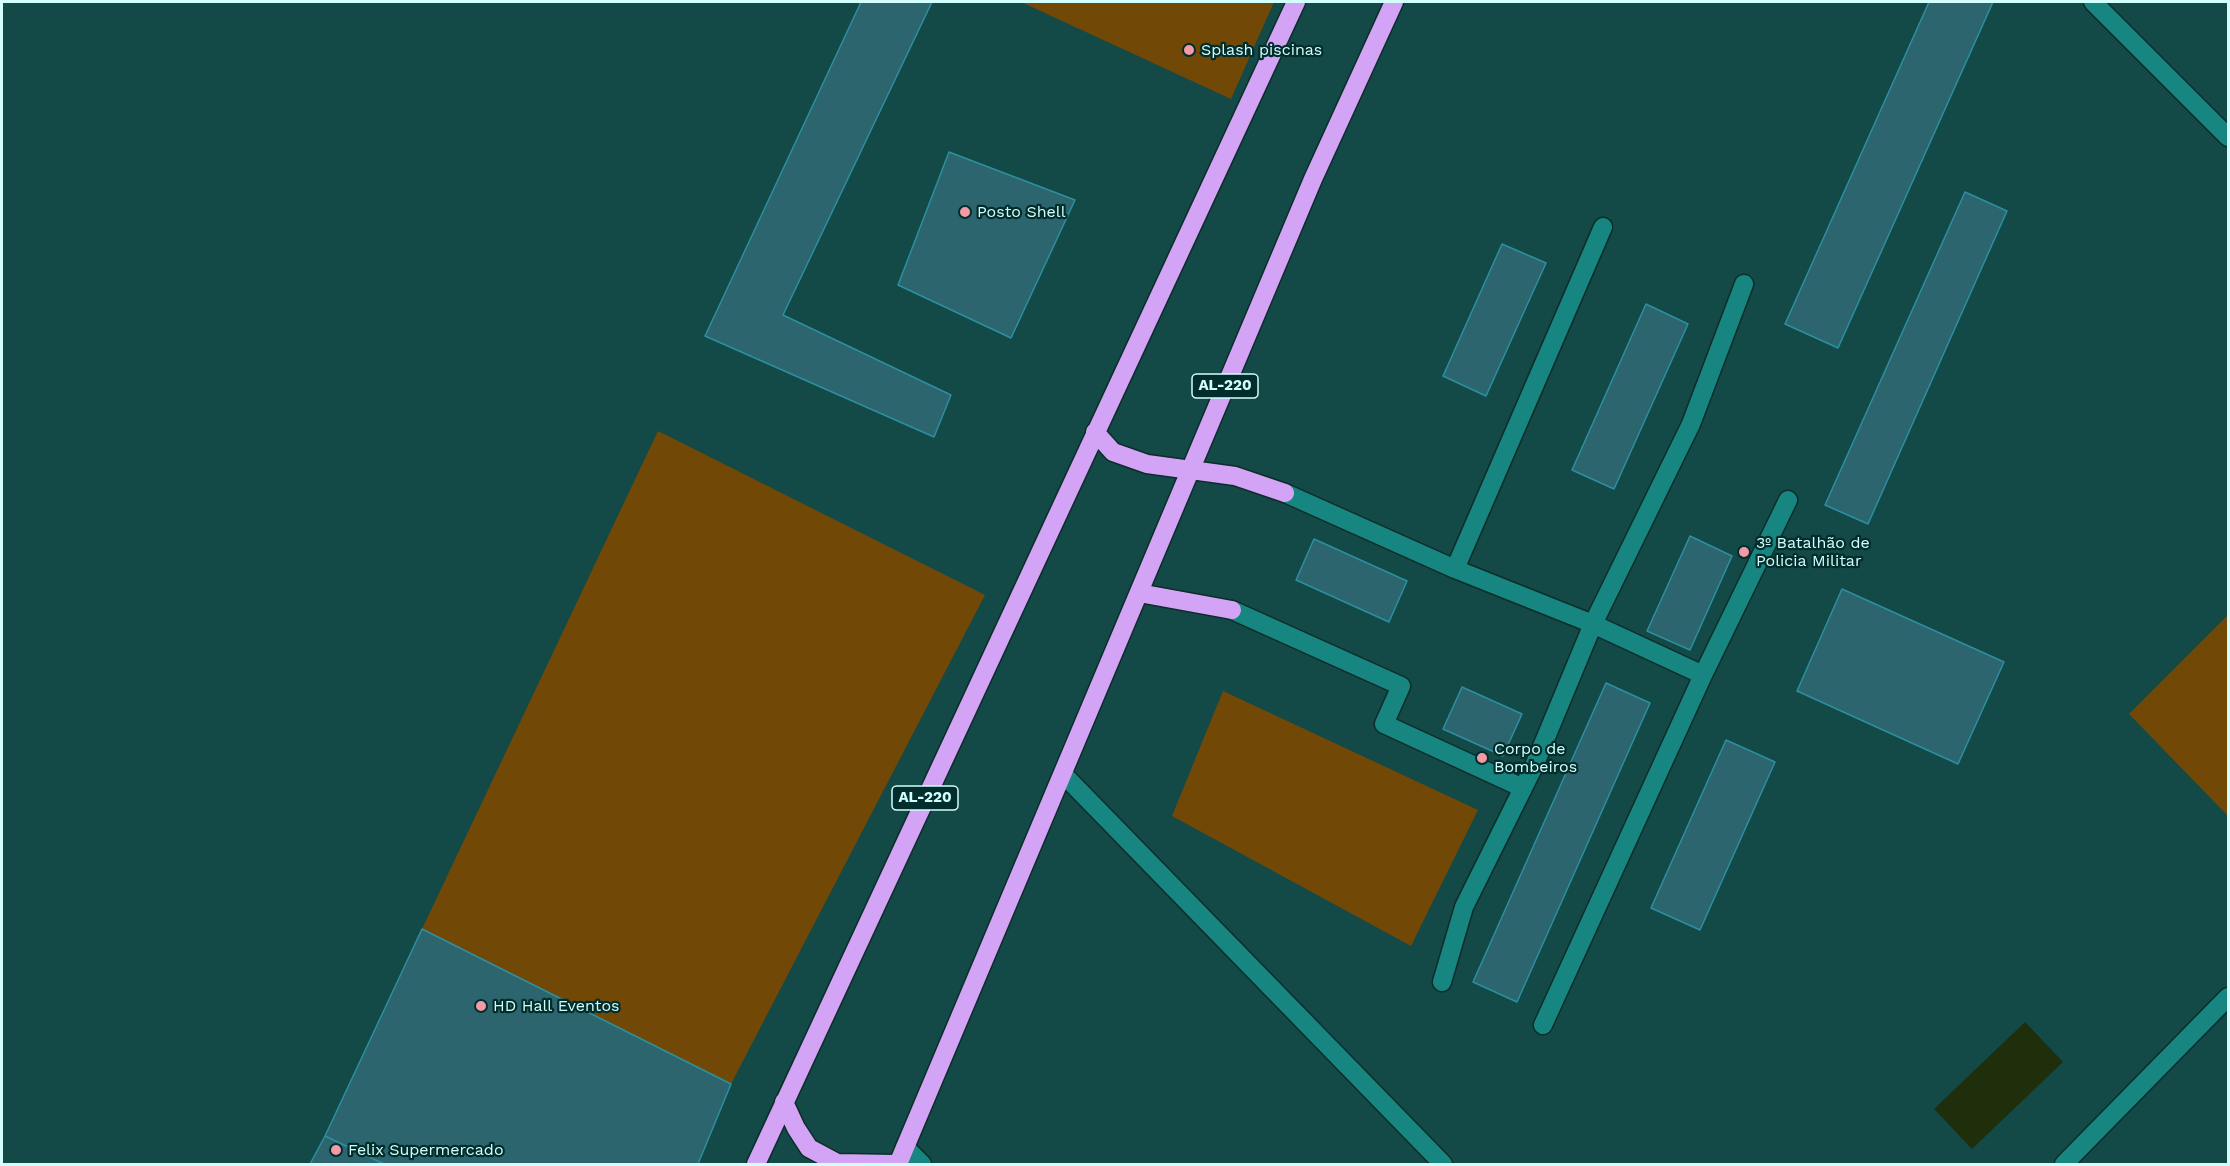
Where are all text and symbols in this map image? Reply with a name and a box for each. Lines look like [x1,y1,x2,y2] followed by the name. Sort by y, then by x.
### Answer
[1201,40,1322,60] place label: Splash piscinas
[1182,43,1196,57] marker: Splash piscinas
[977,202,1066,222] place label: Posto Shell
[958,205,972,219] marker: Posto Shell
[1192,374,1258,398] road number: AL-220
[1756,533,1870,571] place label: 3º Batalhão de Policia Militar
[1737,545,1751,559] marker: 3º Batalhão de Policia Militar
[1494,739,1577,777] place label: Corpo de Bombeiros
[1475,751,1489,765] marker: Corpo de Bombeiros
[892,786,958,810] road number: AL-220
[493,996,619,1016] place label: HD Hall Eventos
[474,999,488,1013] marker: HD Hall Eventos
[348,1140,503,1160] place label: Felix Supermercado
[329,1143,343,1157] marker: Felix Supermercado

